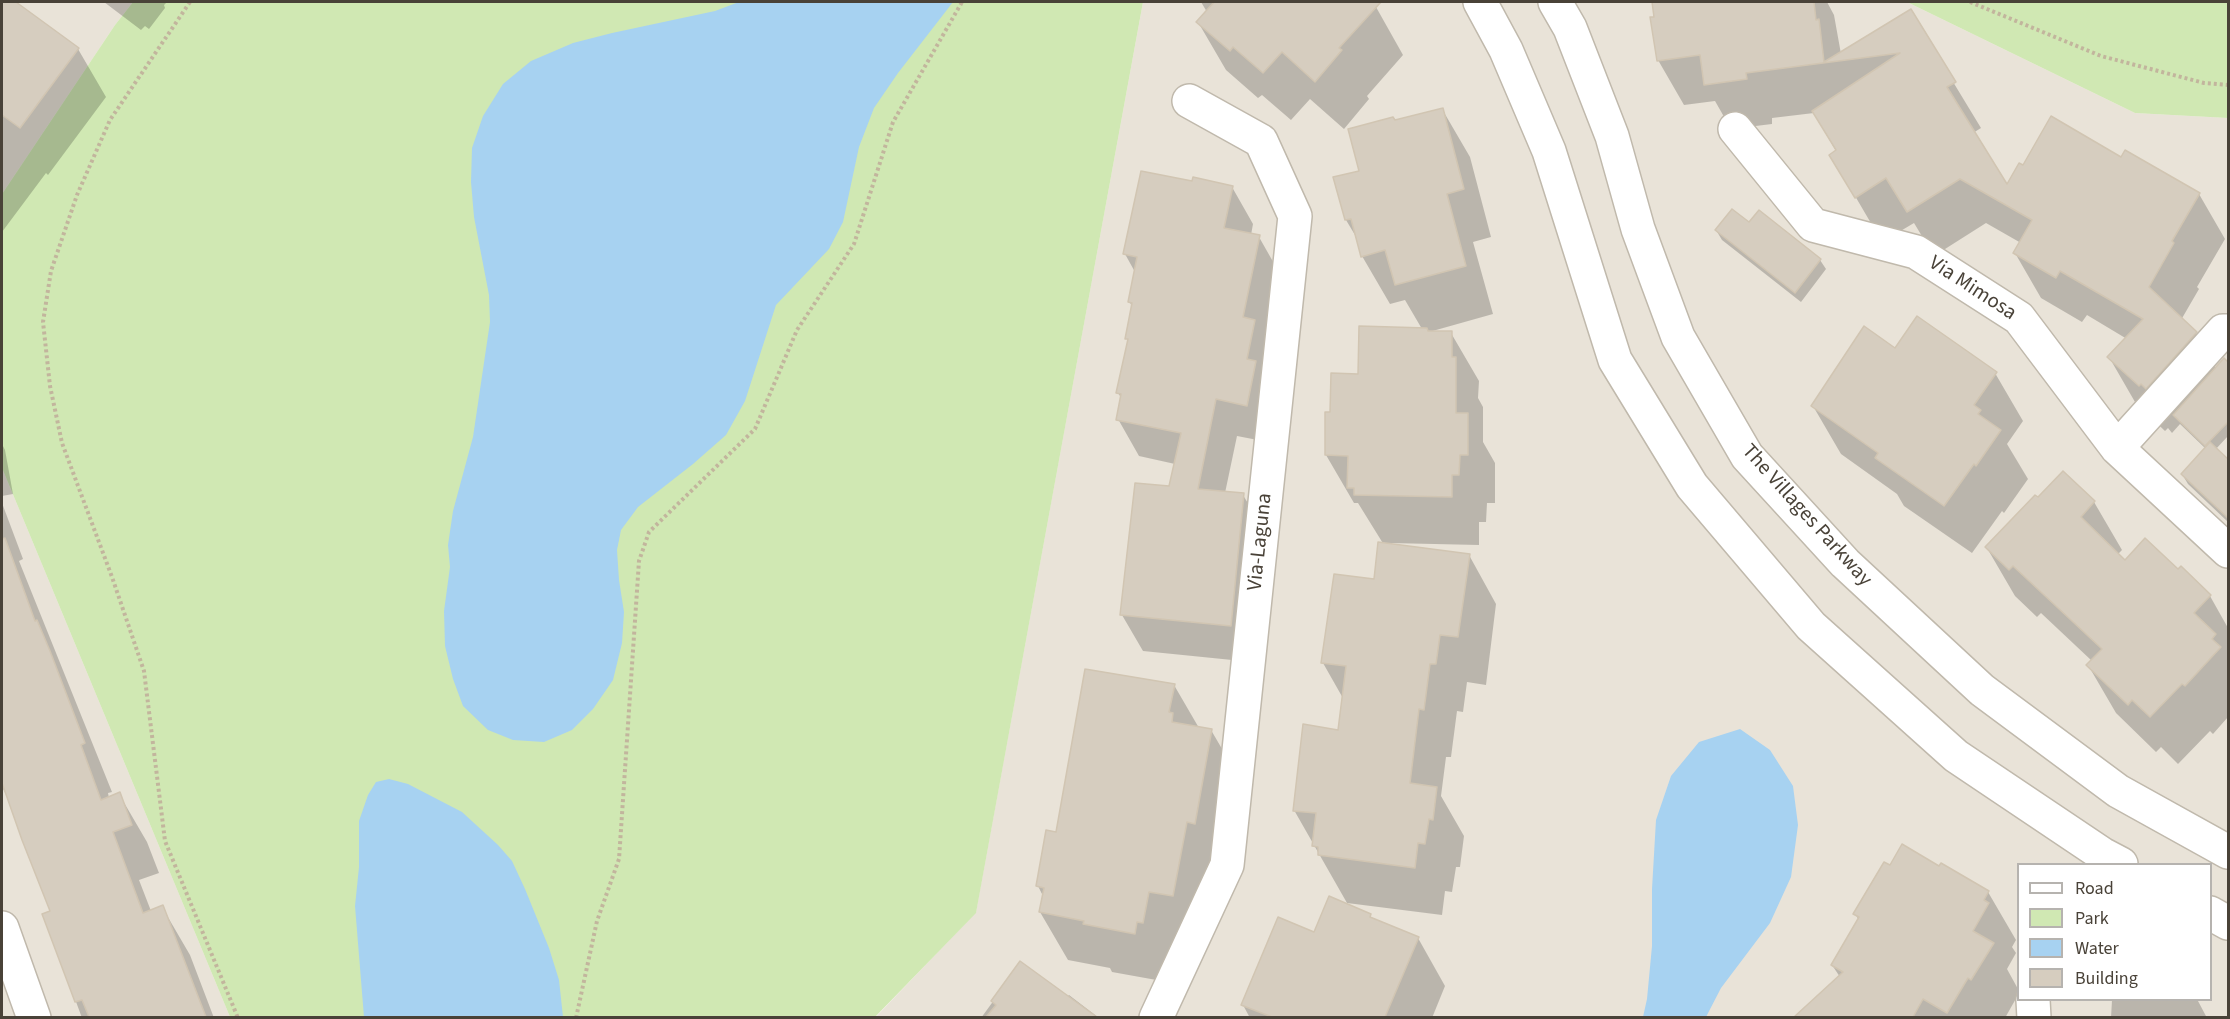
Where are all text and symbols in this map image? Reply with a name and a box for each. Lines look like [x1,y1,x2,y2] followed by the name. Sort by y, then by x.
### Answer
[1923,251,2021,327] street label: Via Mimosa
[1735,440,1877,592] street label: The Villages Parkway
[1243,492,1279,592] street label: Via-Laguna
[2017,863,2212,1001] legend
[2075,876,2114,901] text: Road
[2075,906,2109,931] text: Park
[2075,936,2119,961] text: Water
[2075,966,2138,991] text: Building

